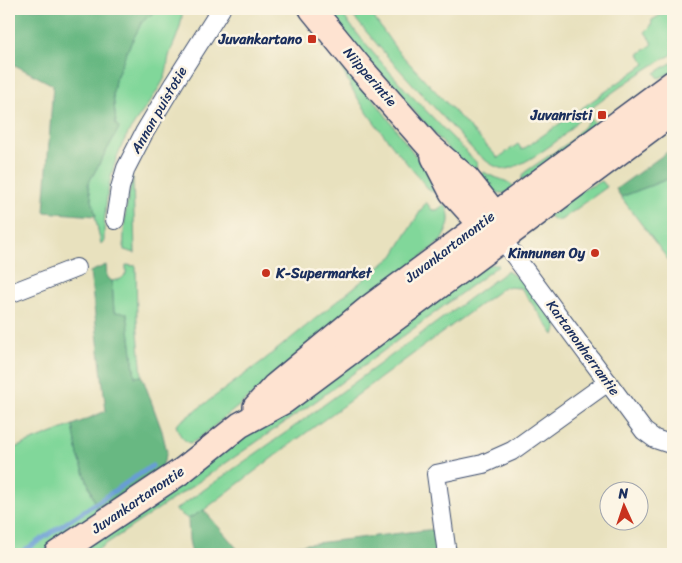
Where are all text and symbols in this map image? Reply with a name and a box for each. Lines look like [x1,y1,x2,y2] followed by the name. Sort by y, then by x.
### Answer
[218,27,303,52] place label: Juvankartano
[306,33,318,45] marker: Juvankartano
[337,41,403,113] street label: Niipperintie
[123,61,194,159] street label: Annan puistotie
[530,103,593,128] place label: Juvanristi
[596,109,608,121] marker: Juvanristi
[399,205,501,290] street label: Juvankartanontie
[507,241,586,266] place label: Kinnunen Oy
[589,247,601,259] marker: Kinnunen Oy
[275,261,373,286] place label: K-Supermarket
[260,267,272,279] marker: K-Supermarket
[539,295,627,401] street label: Kartanonherrantie
[85,459,190,541] street label: Juvankartanontie
[600,480,650,530] north arrow
[617,481,629,506] text: N

